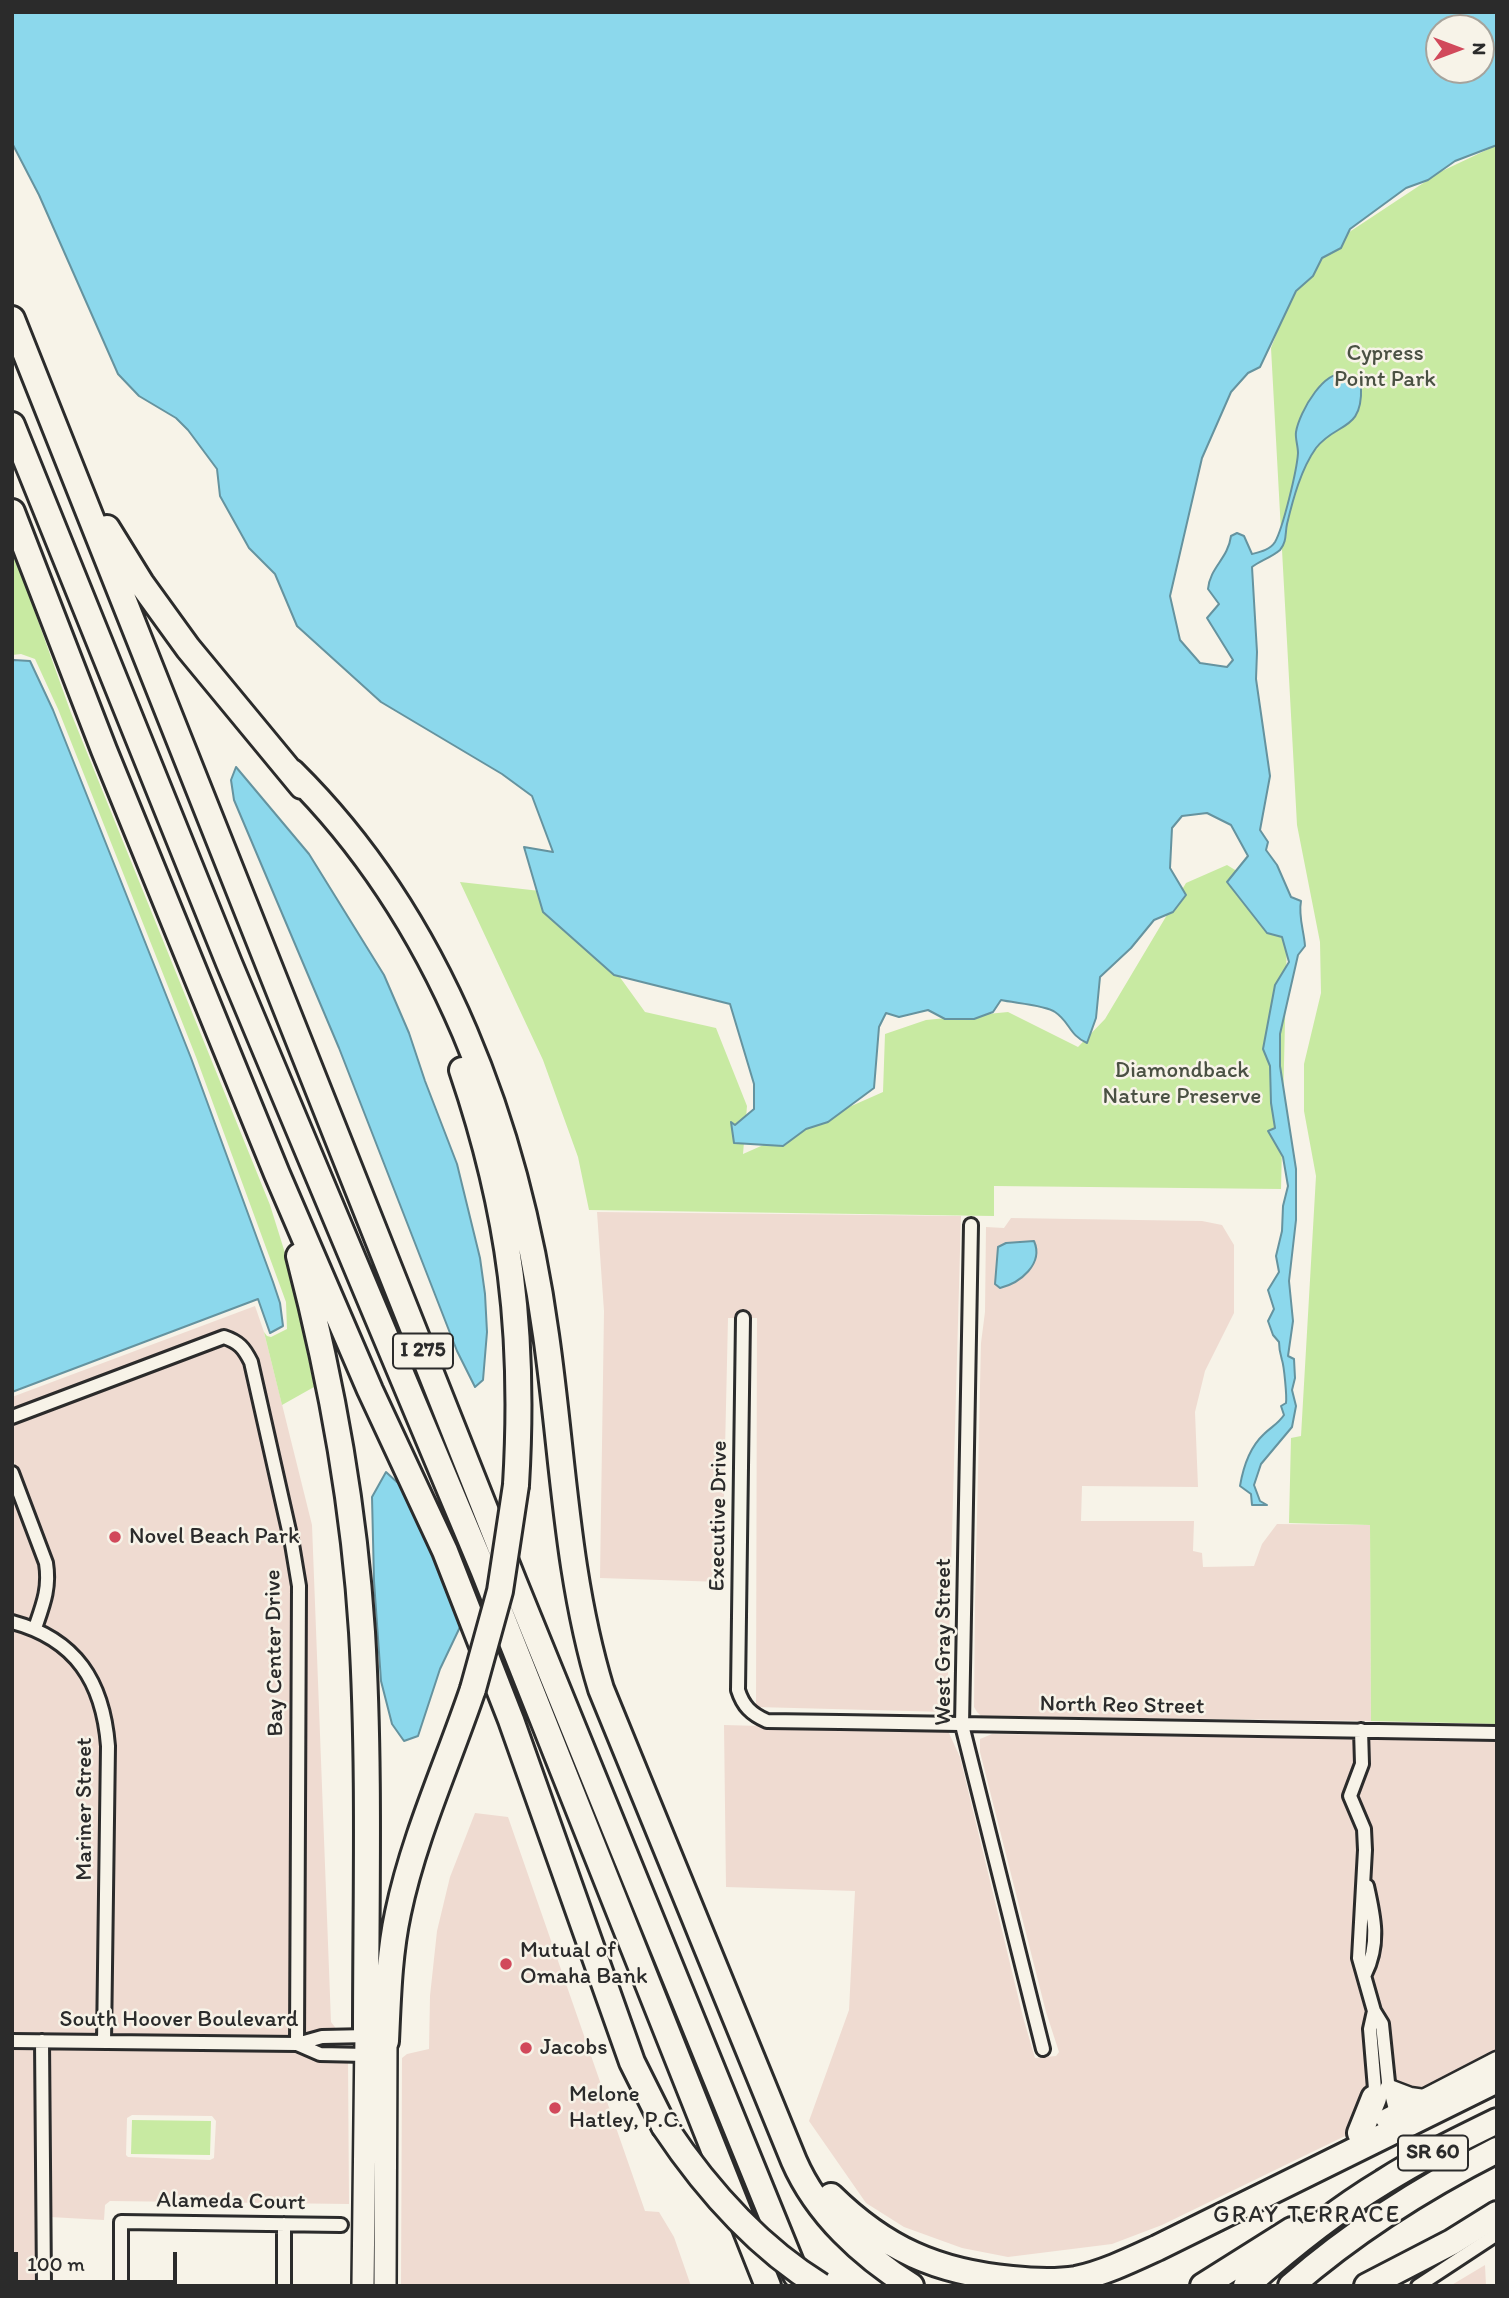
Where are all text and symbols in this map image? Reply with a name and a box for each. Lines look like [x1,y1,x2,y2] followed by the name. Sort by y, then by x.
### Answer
[1425,14,1495,84] north arrow
[1468,43,1491,55] text: N
[1334,340,1436,394] park label: Cypress Point Park
[1103,1057,1261,1111] park label: Diamondback Nature Preserve
[393,1334,453,1368] road number: I 275
[704,1440,734,1592] street label: Executive Drive
[129,1523,300,1551] place label: Novel Beach Park
[107,1529,123,1545] marker: Novel Beach Park
[930,1558,958,1726] street label: West Gray Street
[260,1569,290,1737] street label: Bay Center Drive
[1039,1691,1205,1721] street label: North Reo Street
[71,1737,99,1881] street label: Mariner Street
[520,1937,648,1991] place label: Mutual of Omaha Bank
[498,1956,514,1972] marker: Mutual of Omaha Bank
[59,2006,299,2034] street label: South Hoover Boulevard
[540,2034,608,2062] place label: Jacobs
[518,2040,534,2056] marker: Jacobs
[569,2081,684,2135] place label: Melone Hatley, P.C.
[547,2100,563,2116] marker: Melone Hatley, P.C.
[1398,2136,1468,2170] road number: SR 60
[156,2187,306,2217] street label: Alameda Court
[1213,2202,1401,2230] district label: GRAY TERRACE
[18,2238,180,2282] scale bar
[27,2251,85,2276] text: 100 m

